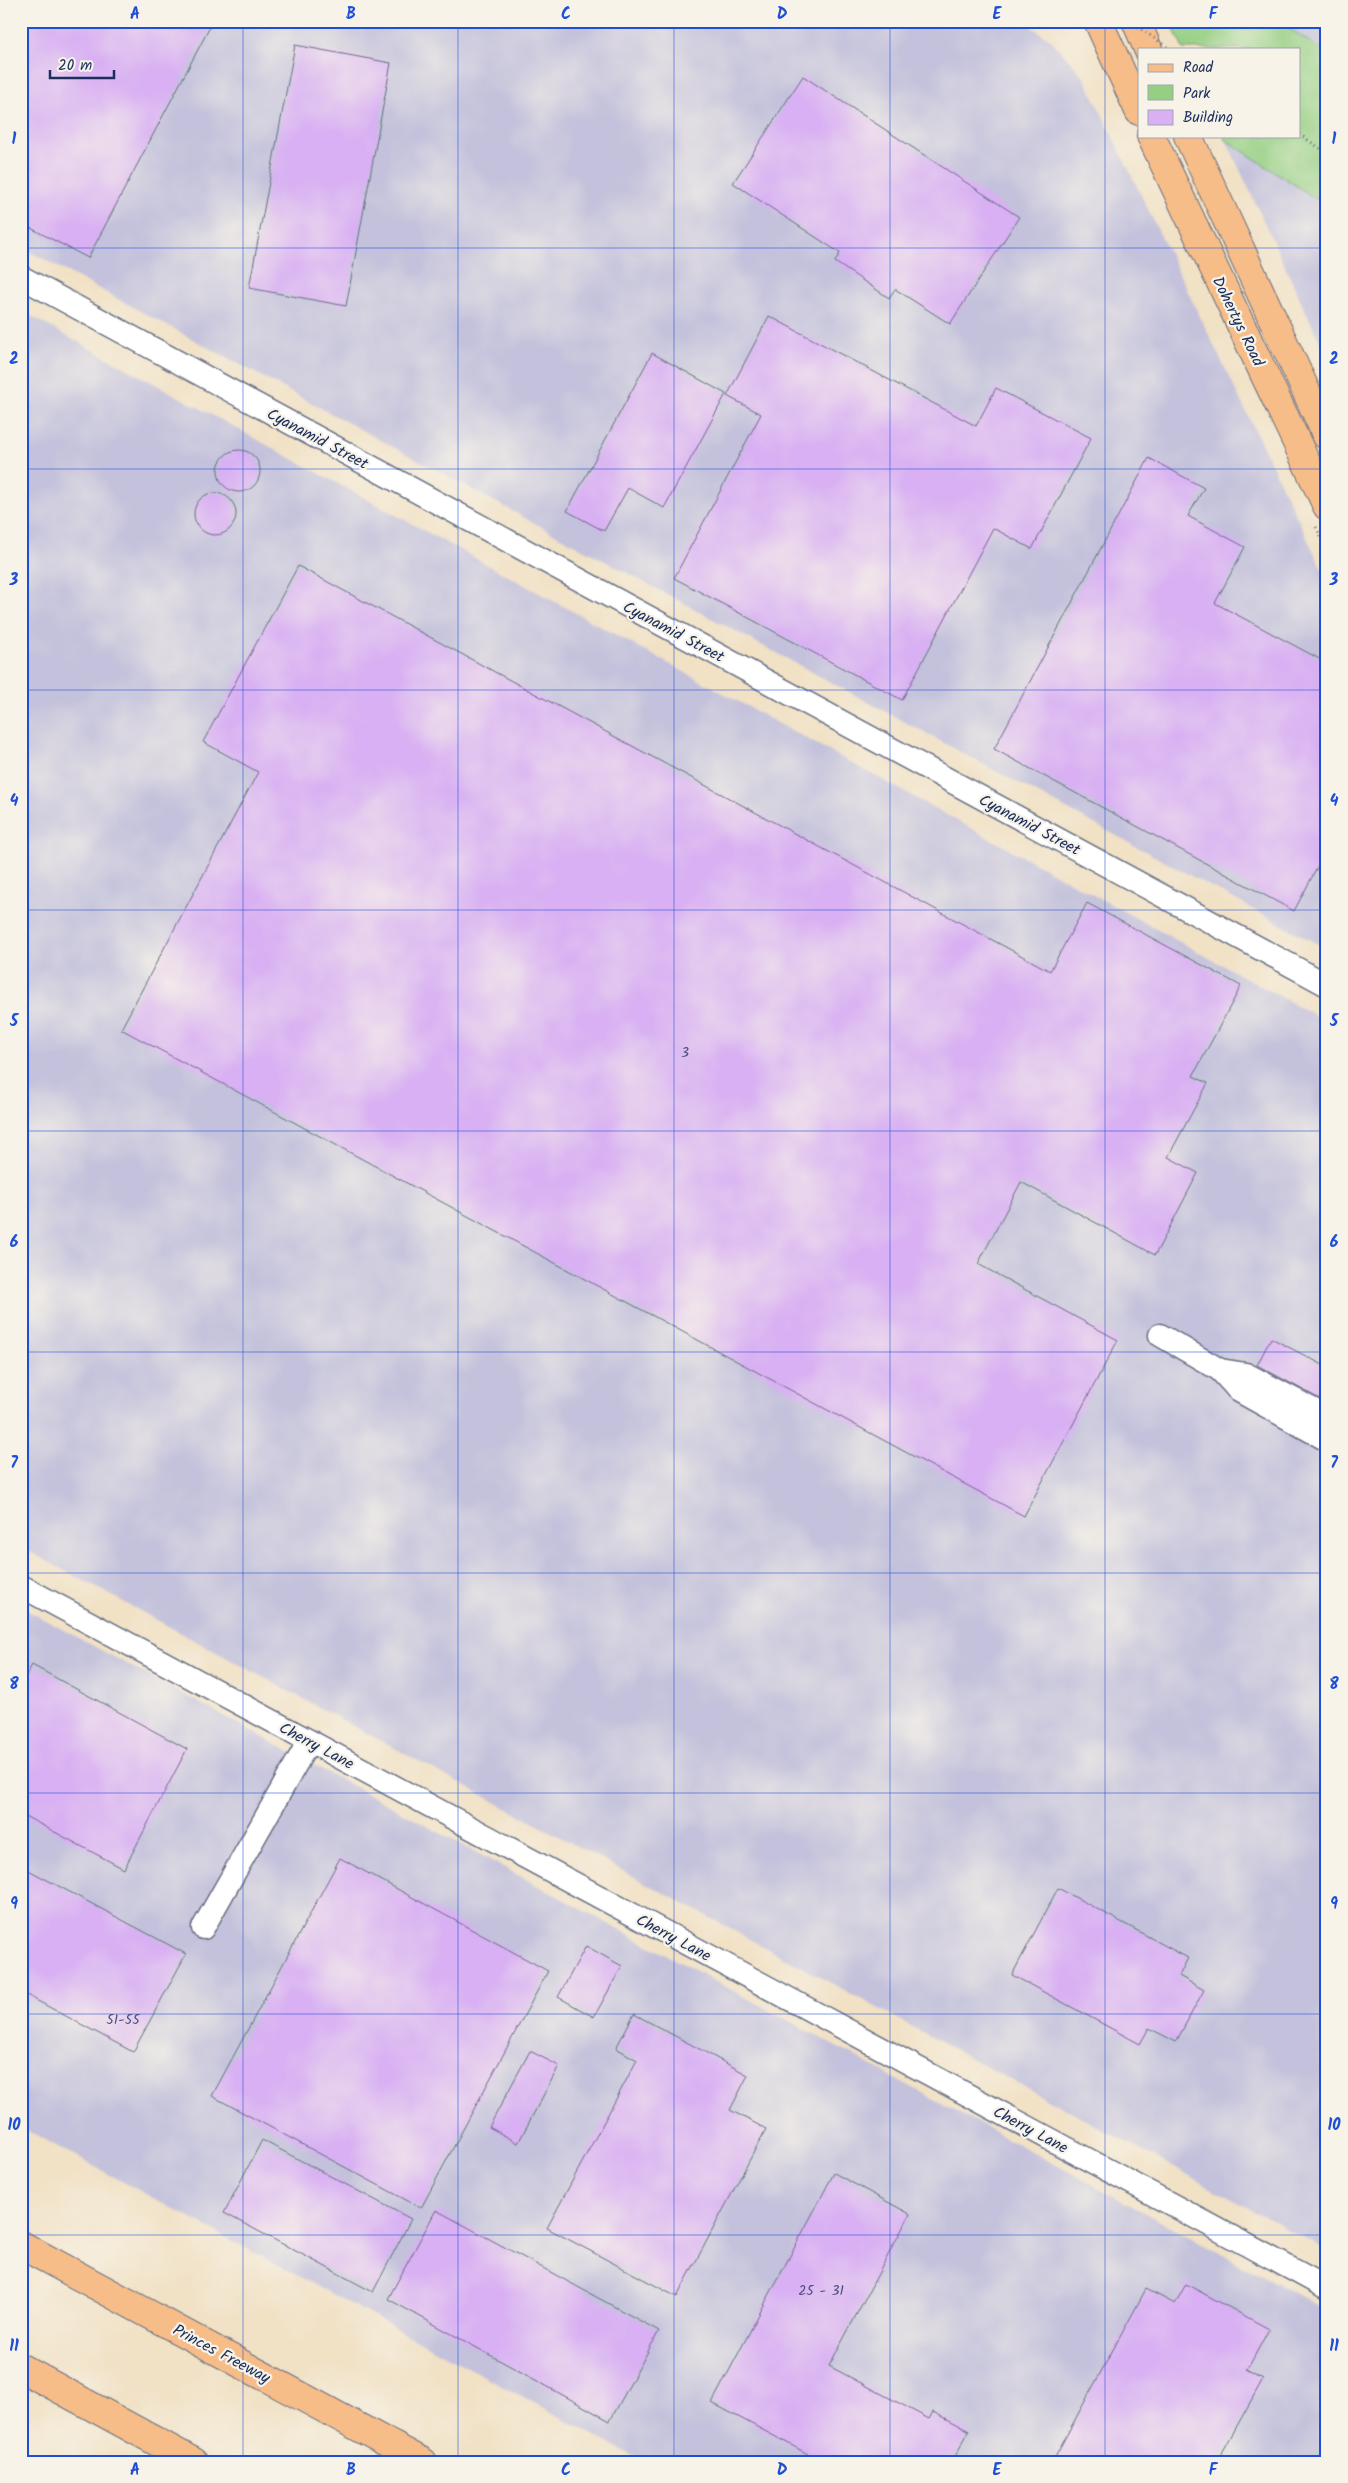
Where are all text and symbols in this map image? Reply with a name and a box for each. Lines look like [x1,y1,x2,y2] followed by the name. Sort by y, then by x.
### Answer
[130,2,140,27] text: A
[346,2,356,27] text: B
[561,2,571,27] text: C
[777,2,788,27] text: D
[993,2,1003,27] text: E
[1209,2,1219,27] text: F
[50,48,114,80] scale bar
[1138,48,1300,138] legend
[58,54,92,78] text: 20 m
[1183,56,1214,80] text: Road
[1183,82,1211,106] text: Park
[1183,106,1233,130] text: Building
[12,127,17,152] text: 1
[1332,127,1337,152] text: 1
[1205,272,1271,372] street label: Dohertys Road
[9,347,19,372] text: 2
[1329,347,1339,372] text: 2
[262,402,373,477] street label: Cyanamid Street
[9,568,19,593] text: 3
[1329,568,1339,593] text: 3
[618,595,729,670] street label: Cyanamid Street
[974,788,1085,863] street label: Cyanamid Street
[10,789,19,814] text: 4
[1330,789,1339,814] text: 4
[9,1009,20,1034] text: 5
[1329,1009,1340,1034] text: 5
[681,1042,689,1064] house number: 3
[10,1230,19,1255] text: 6
[1330,1230,1339,1255] text: 6
[10,1451,18,1476] text: 7
[1330,1451,1338,1476] text: 7
[9,1672,19,1697] text: 8
[1329,1672,1339,1697] text: 8
[274,1716,358,1777] street label: Cherry Lane
[10,1892,18,1917] text: 9
[1330,1892,1338,1917] text: 9
[631,1908,715,1969] street label: Cherry Lane
[106,2009,141,2031] house number: 51-55
[988,2100,1072,2161] street label: Cherry Lane
[7,2113,21,2138] text: 10
[1327,2113,1341,2138] text: 10
[798,2280,844,2302] house number: 25 - 31
[168,2318,275,2391] street label: Princes Freeway
[9,2334,19,2359] text: 11
[1329,2334,1339,2359] text: 11
[130,2458,140,2483] text: A
[346,2458,356,2483] text: B
[561,2458,571,2483] text: C
[777,2458,788,2483] text: D
[993,2458,1003,2483] text: E
[1209,2458,1219,2483] text: F

